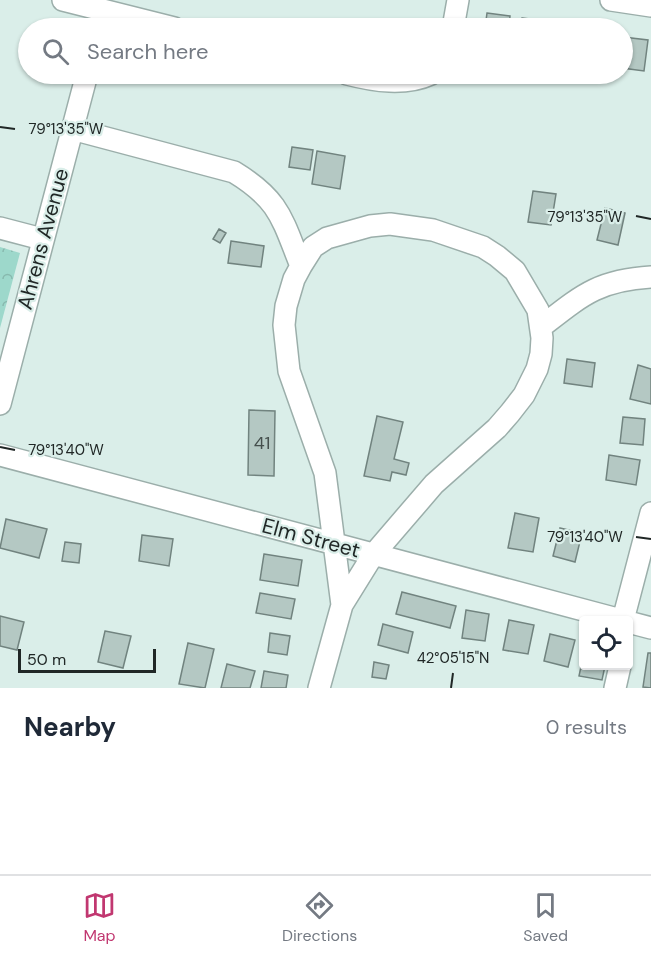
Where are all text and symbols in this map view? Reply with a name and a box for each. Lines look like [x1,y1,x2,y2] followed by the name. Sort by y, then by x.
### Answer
[18,18,633,84] search box
[39,35,72,68] icon: search
[87,37,208,66] text: Search here
[29,119,104,139] text: 79°13'35"W
[11,165,75,313] street label: Ahrens Avenue
[548,207,623,227] text: 79°13'35"W
[254,431,270,455] house number: 41
[28,440,104,460] text: 79°13'40"W
[259,511,363,565] street label: Elm Street
[547,527,623,547] text: 79°13'40"W
[579,616,633,670] map controls
[579,616,633,670] button: locate
[18,646,156,674] scale bar
[417,648,489,668] text: 42°05'15"N
[27,649,66,670] text: 50 m
[24,710,116,744] text: Nearby
[546,714,627,740] text: 0 results
[83,889,116,946] tab: Map
[282,889,357,946] tab: Directions
[523,889,568,946] tab: Saved

